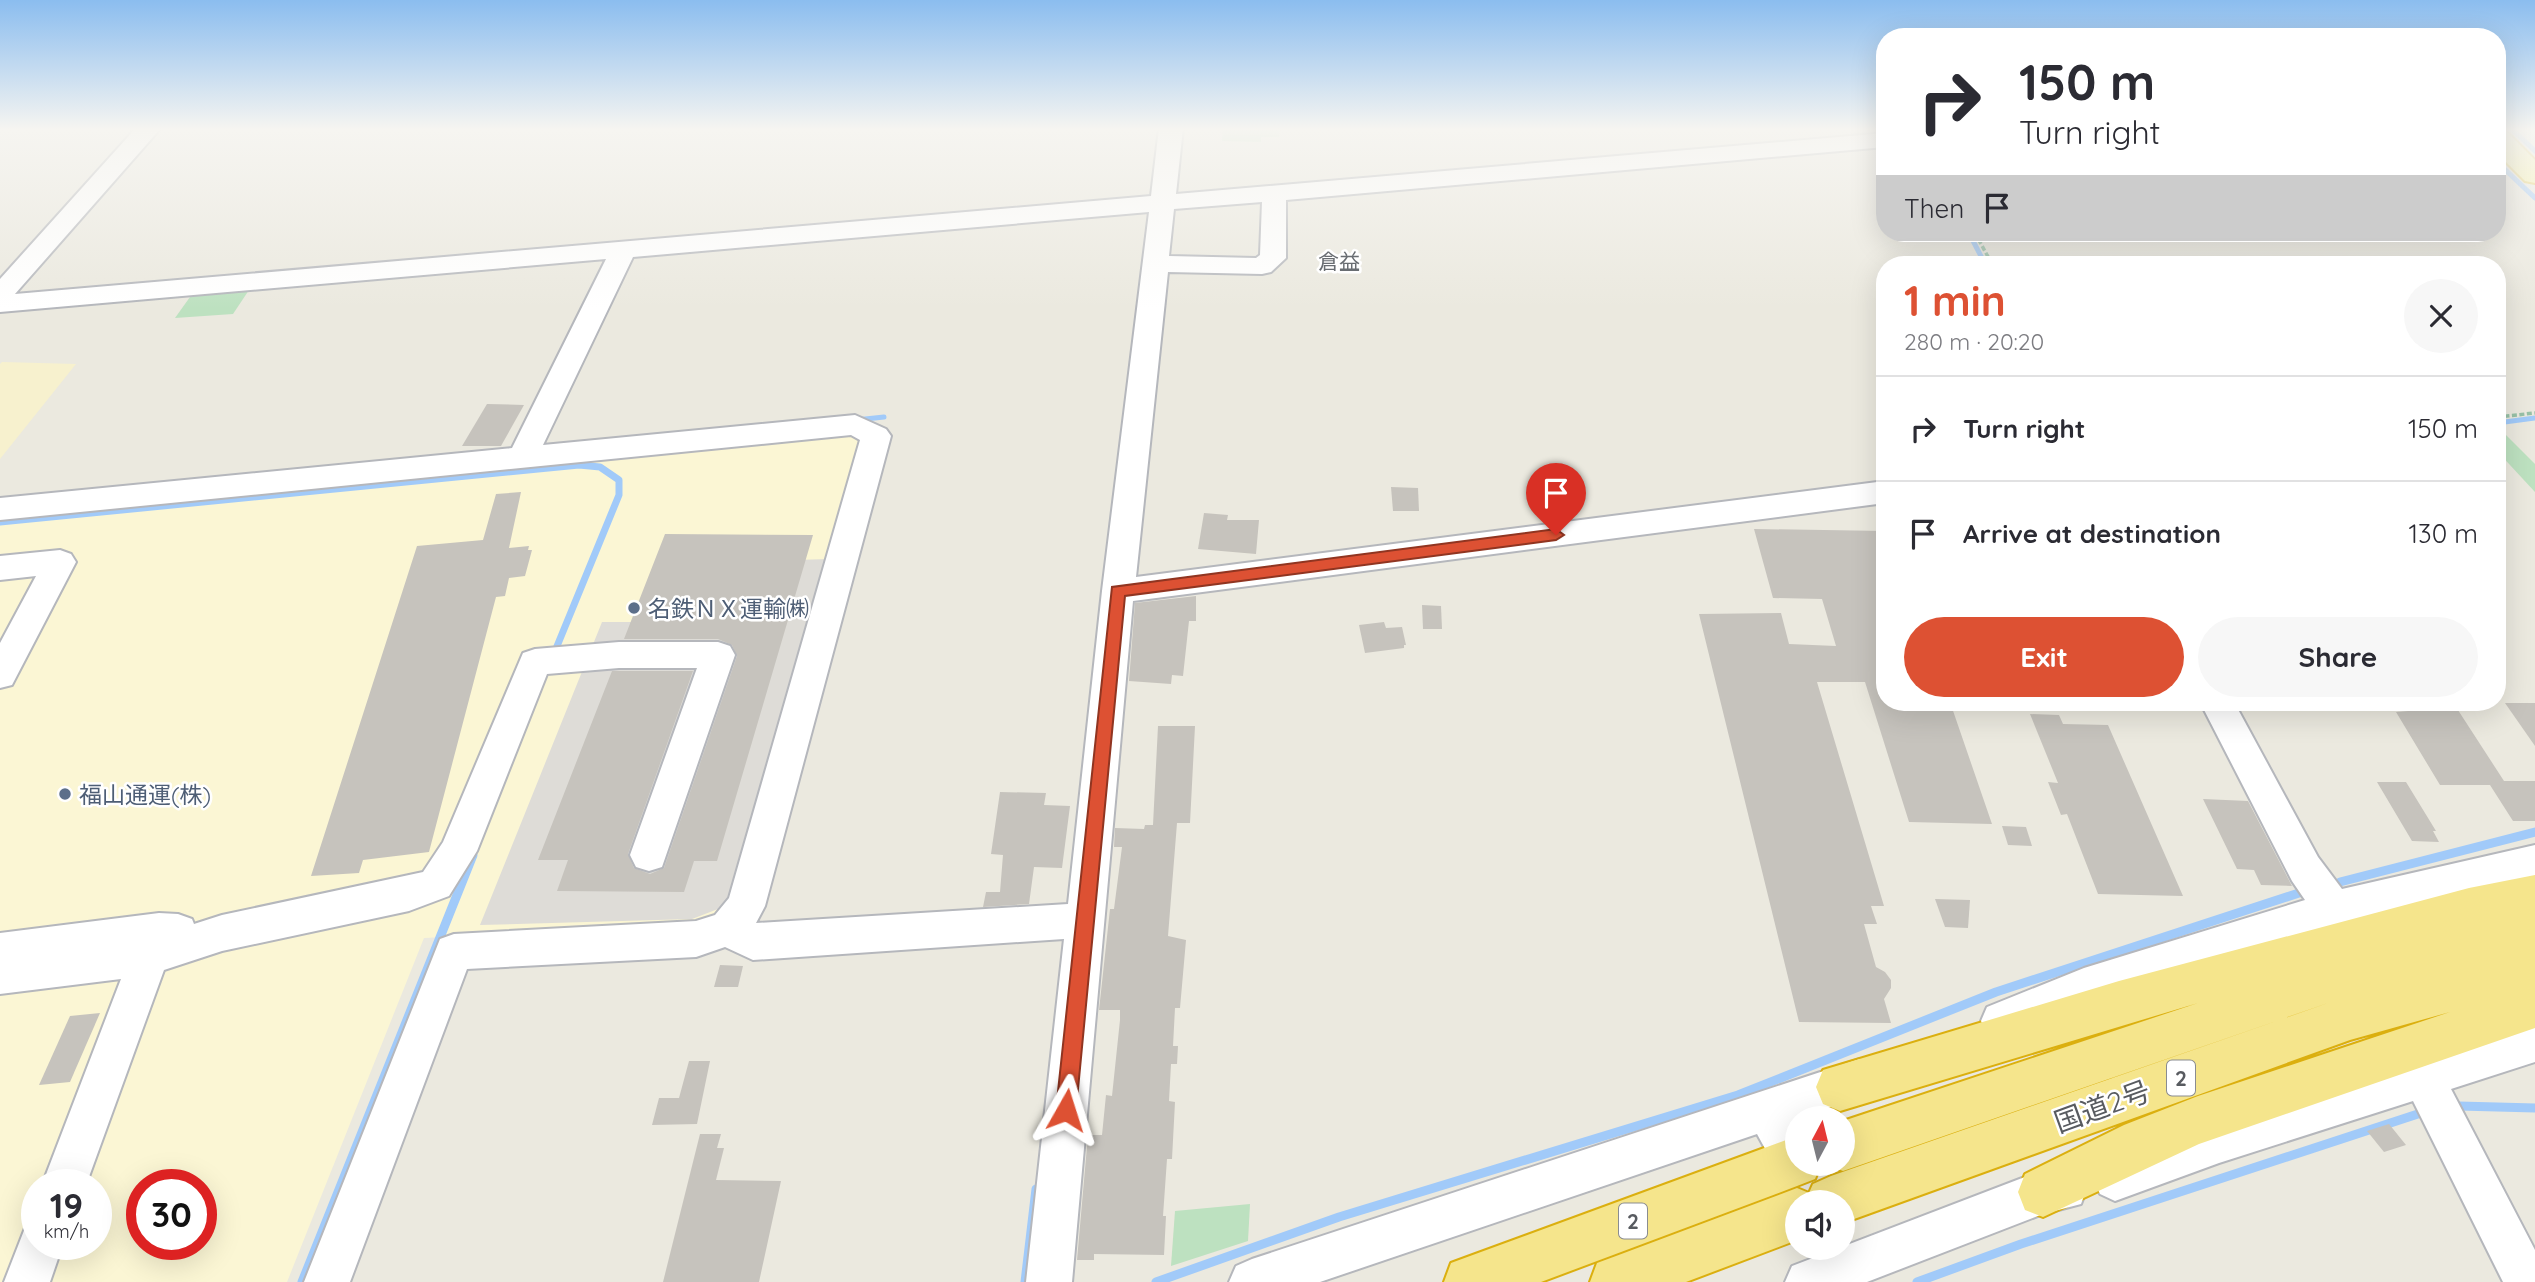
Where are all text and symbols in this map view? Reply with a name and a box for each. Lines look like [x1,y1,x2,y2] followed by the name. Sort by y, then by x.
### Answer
[2019,51,2155,112] text: 150 m
[1904,56,1995,147] icon: right
[2019,112,2160,152] text: Turn right
[1978,189,2016,227] icon: arrive
[1904,192,1964,225] text: Then
[1318,248,1360,274] district label: 倉益
[1904,274,2006,327] text: 1 min
[2404,279,2478,353] button: close
[1904,327,2044,356] text: 280 m · 20:20
[1904,410,1942,448] icon: right
[1963,412,2085,445] text: Turn right
[2408,412,2478,445] text: 150 m
[1526,463,1586,535] pin
[1537,474,1575,512] icon: arrive
[1904,515,1942,553] icon: arrive
[1963,517,2221,550] text: Arrive at destination
[2408,517,2478,550] text: 130 m
[648,594,809,623] place label: 名鉄ＮＸ運輸㈱
[626,600,642,616] marker: 名鉄ＮＸ運輸㈱
[1904,617,2184,697] button: Exit
[2198,617,2478,697] button: Share
[79,780,211,809] place label: 福山通運(株)
[57,786,73,802] marker: 福山通運(株)
[2167,1060,2195,1096] road number: 2
[1029,1073,1103,1147] position arrow
[2049,1073,2155,1139] street label: 国道2号
[1785,1106,1855,1176] north arrow
[1785,1106,1855,1260] map controls
[126,1169,217,1260] speed limit sign: 30
[50,1183,83,1227] text: 19
[1785,1190,1855,1260] button: sound
[1619,1204,1647,1238] road number: 2
[44,1220,89,1243] text: km/h

